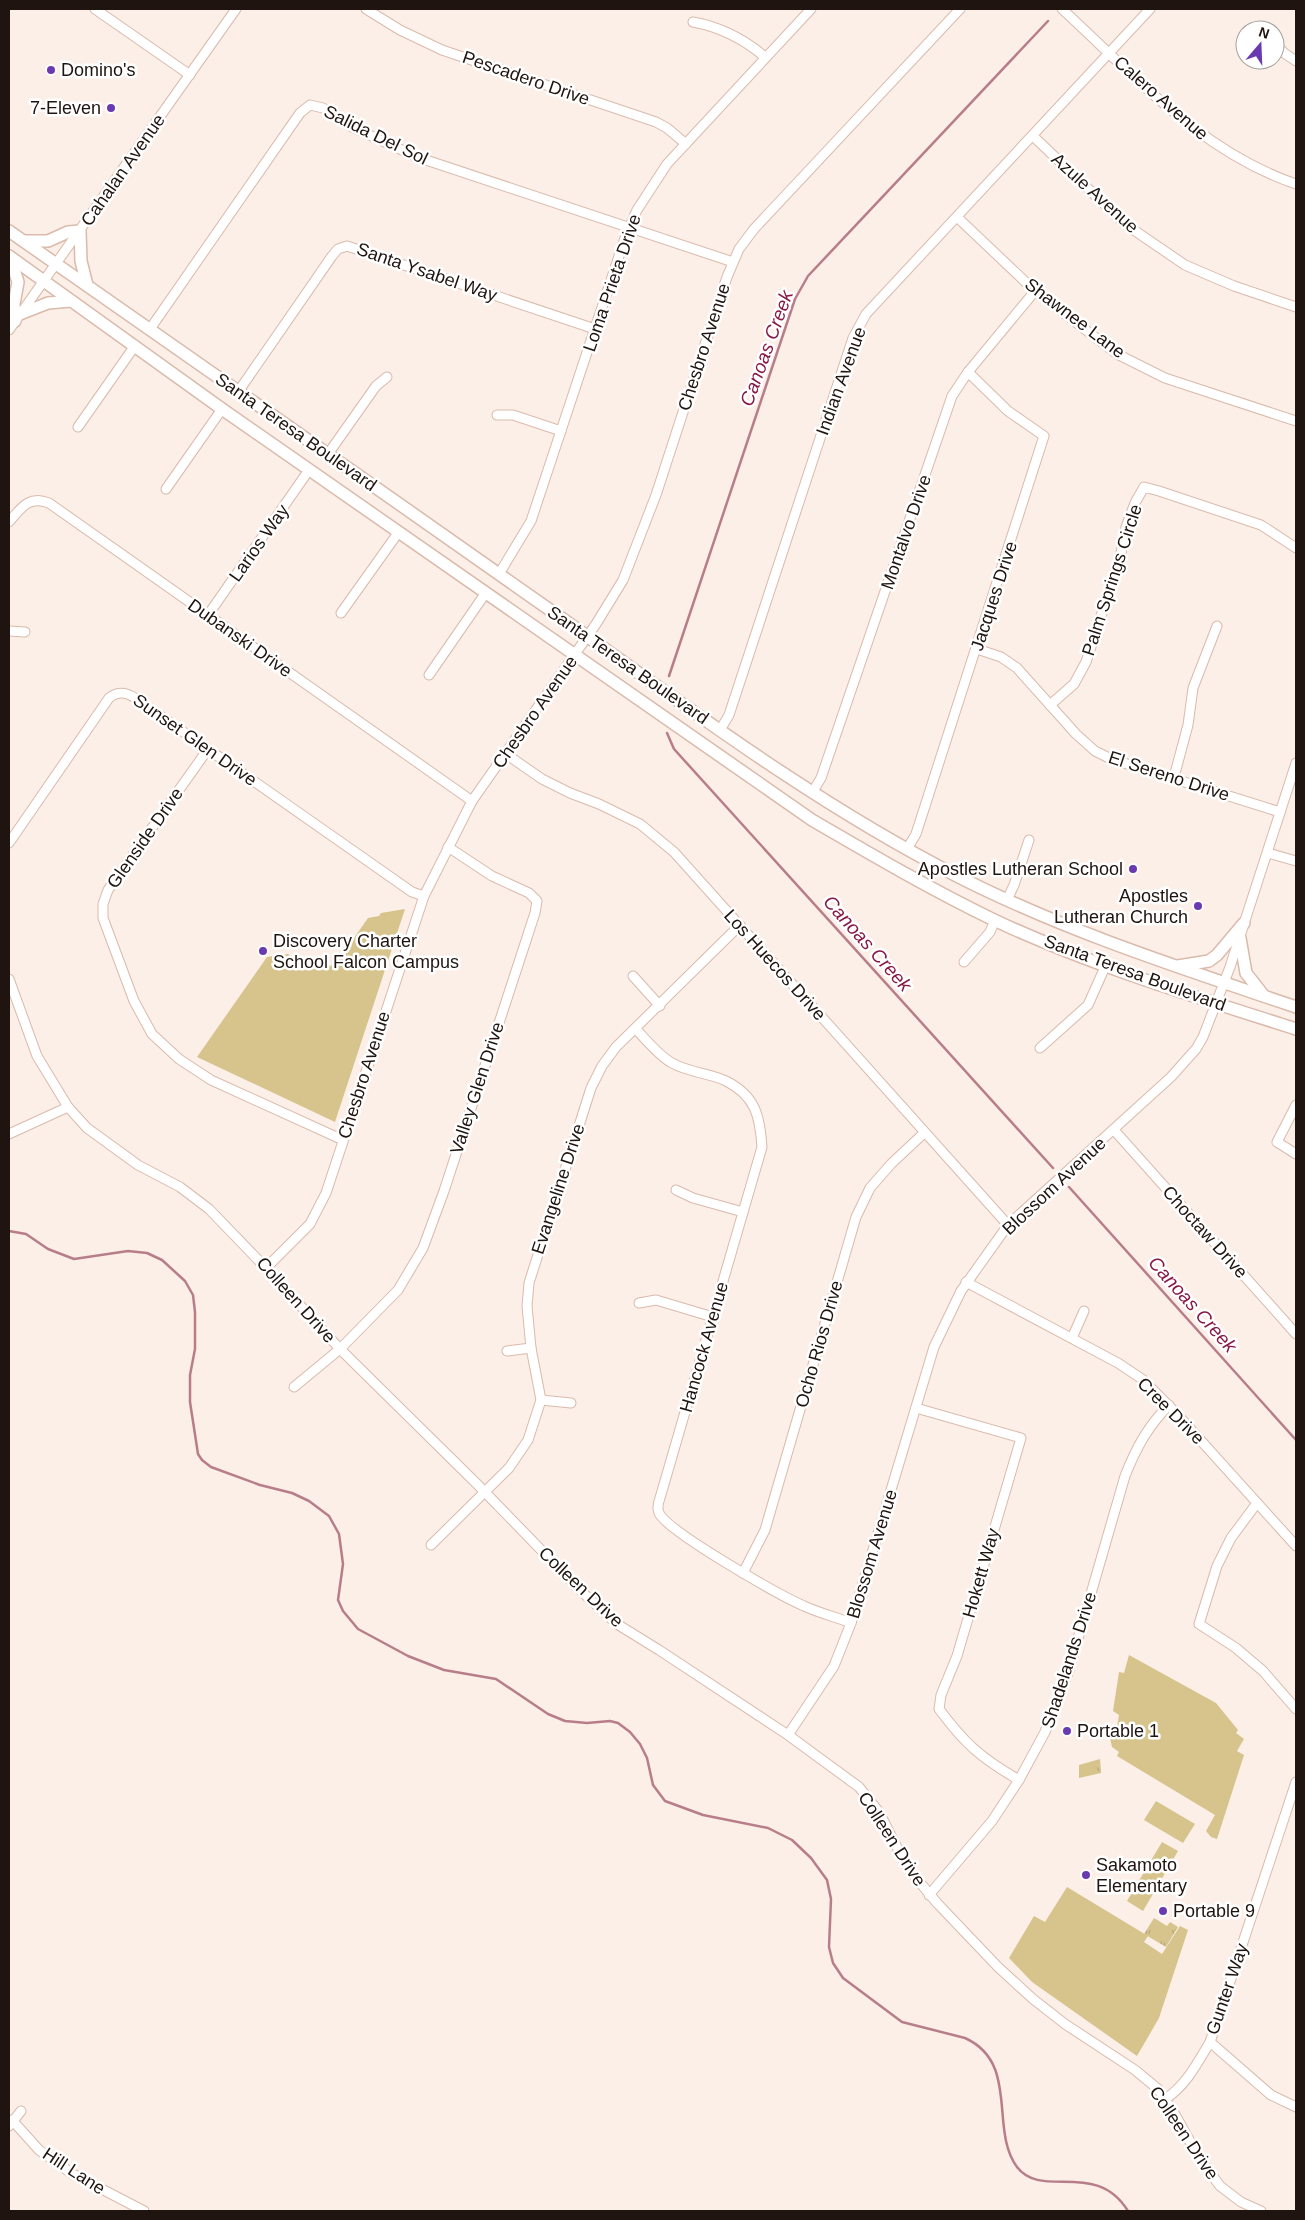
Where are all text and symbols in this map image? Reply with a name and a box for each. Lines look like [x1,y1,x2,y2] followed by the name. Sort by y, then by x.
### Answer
[1235,20,1285,70] north arrow
[1257,23,1272,42] text: N
[460,47,592,109] street label: Pescadero Drive
[1110,52,1212,144] street label: Calero Avenue
[61,60,135,80] place label: Domino's
[45,64,57,76] marker: Domino's
[30,98,101,118] place label: 7-Eleven
[321,101,431,169] street label: Salida Del Sol
[105,102,117,114] marker: 7-Eleven
[77,110,169,230] street label: Cahalan Avenue
[1048,149,1142,237] street label: Azule Avenue
[579,212,645,354] street label: Loma Prieta Drive
[354,239,500,305] street label: Santa Ysabel Way
[1021,274,1129,362] street label: Shawnee Lane
[674,281,734,413] street label: Chesbro Avenue
[736,286,798,409] water label: Canoas Creek
[812,324,870,438] street label: Indian Avenue
[212,369,380,495] street label: Santa Teresa Boulevard
[877,472,935,592] street label: Montalvo Drive
[225,501,293,585] street label: Larios Way
[1078,502,1146,658] street label: Palm Springs Circle
[967,539,1021,653] street label: Jacques Drive
[184,595,296,681] street label: Dubanski Drive
[544,602,712,728] street label: Santa Teresa Boulevard
[489,652,581,772] street label: Chesbro Avenue
[129,690,261,790] street label: Sunset Glen Drive
[1106,747,1232,805] street label: El Sereno Drive
[103,784,187,892] street label: Glenside Drive
[918,859,1123,879] place label: Apostles Lutheran School
[1127,863,1139,875] marker: Apostles Lutheran School
[1054,886,1188,927] place label: Apostles Lutheran Church
[819,891,917,997] water label: Canoas Creek
[1192,900,1204,912] marker: Apostles Lutheran Church
[720,906,830,1024] street label: Los Huecos Drive
[273,931,459,972] place label: Discovery Charter School Falcon Campus
[1041,931,1229,1015] street label: Santa Teresa Boulevard
[257,945,269,957] marker: Discovery Charter School Falcon Campus
[334,1009,394,1141] street label: Chesbro Avenue
[446,1019,508,1157] street label: Valley Glen Drive
[527,1121,589,1257] street label: Evangeline Drive
[998,1133,1110,1239] street label: Blossom Avenue
[1158,1182,1252,1282] street label: Choctaw Drive
[1144,1252,1242,1358] water label: Canoas Creek
[252,1253,340,1347] street label: Colleen Drive
[791,1278,847,1410] street label: Ocho Rios Drive
[676,1279,732,1415] street label: Hancock Avenue
[1134,1374,1208,1448] street label: Cree Drive
[843,1487,901,1621] street label: Blossom Avenue
[959,1526,1003,1620] street label: Hokett Way
[535,1543,627,1631] street label: Colleen Drive
[1038,1589,1100,1731] street label: Shadelands Drive
[1077,1721,1159,1741] place label: Portable 1
[1061,1725,1073,1737] marker: Portable 1
[854,1788,930,1890] street label: Colleen Drive
[1096,1855,1187,1896] place label: Sakamoto Elementary
[1080,1869,1092,1881] marker: Sakamoto Elementary
[1173,1901,1255,1921] place label: Portable 9
[1157,1905,1169,1917] marker: Portable 9
[1202,1941,1252,2037] street label: Gunter Way
[1146,2083,1222,2183] street label: Colleen Drive
[39,2144,109,2198] street label: Hill Lane

